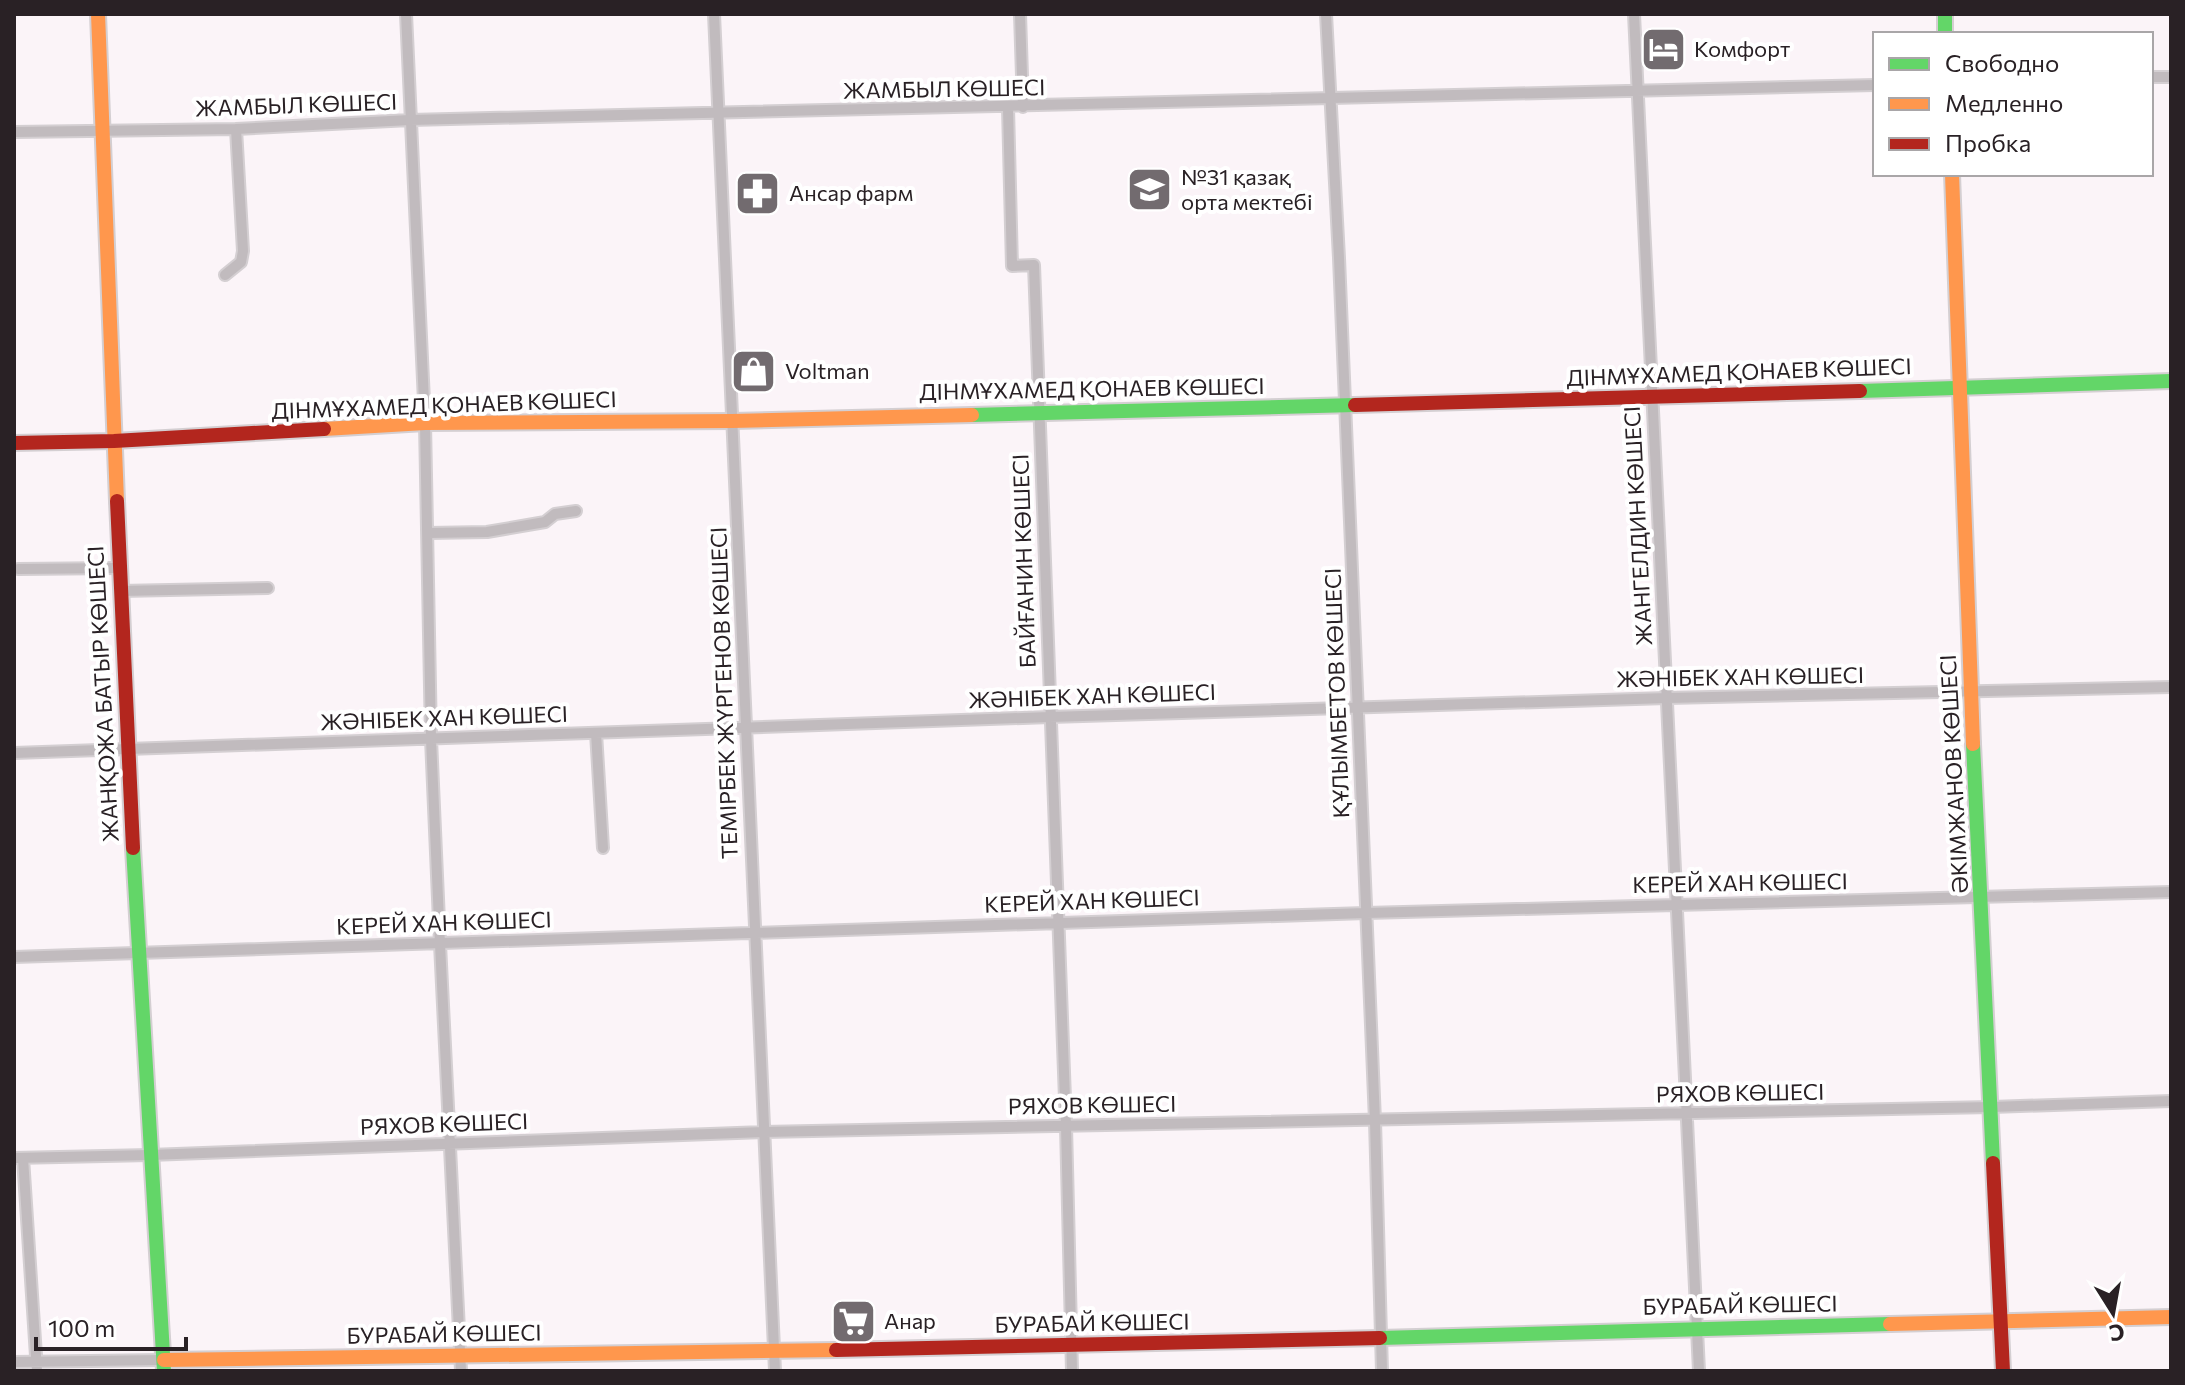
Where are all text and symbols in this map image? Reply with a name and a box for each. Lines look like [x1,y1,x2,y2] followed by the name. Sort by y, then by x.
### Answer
[1639,25,1687,73] hotel icon: Комфорт
[1873,32,2153,176] legend
[1694,35,1790,62] place label: Комфорт
[1945,48,2059,77] text: Свободно
[843,73,1045,104] street label: ЖАМБЫЛ КӨШЕСІ
[194,87,398,122] street label: ЖАМБЫЛ КӨШЕСІ
[1945,88,2063,117] text: Медленно
[1945,128,2031,157] text: Пробка
[1181,163,1313,215] place label: №31 қазақ орта мектебі
[1126,166,1174,214] school or university icon: №31 қазақ орта мектебі
[734,169,782,217] pharmacy icon: Ансар фарм
[789,179,913,206] place label: Ансар фарм
[730,347,778,395] shop icon: Voltman
[1566,352,1912,391] street label: ДІНМҰХАМЕД ҚОНАЕВ КӨШЕСІ
[785,357,870,384] place label: Voltman
[919,372,1265,405] street label: ДІНМҰХАМЕД ҚОНАЕВ КӨШЕСІ
[271,385,617,424] street label: ДІНМҰХАМЕД ҚОНАЕВ КӨШЕСІ
[1618,405,1657,647] street label: ЖАНГЕЛДИН КӨШЕСІ
[1006,453,1041,669] street label: БАЙҒАНИН КӨШЕСІ
[704,526,743,860] street label: ТЕМІРБЕК ЖҮРГЕНОВ КӨШЕСІ
[81,545,124,843] street label: ЖАНҚОЖА БАТЫР КӨШЕСІ
[1319,567,1354,819] street label: ҚҰЛЫМБЕТОВ КӨШЕСІ
[1934,654,1973,894] street label: ӘКІМЖАНОВ КӨШЕСІ
[1616,661,1864,692] street label: ЖӘНІБЕК ХАН КӨШЕСІ
[968,678,1216,713] street label: ЖӘНІБЕК ХАН КӨШЕСІ
[320,700,568,735] street label: ЖӘНІБЕК ХАН КӨШЕСІ
[1632,867,1848,898] street label: КЕРЕЙ ХАН КӨШЕСІ
[984,883,1200,918] street label: КЕРЕЙ ХАН КӨШЕСІ
[336,905,552,940] street label: КЕРЕЙ ХАН КӨШЕСІ
[1656,1078,1824,1107] street label: РЯХОВ КӨШЕСІ
[1008,1090,1176,1119] street label: РЯХОВ КӨШЕСІ
[359,1107,529,1140] street label: РЯХОВ КӨШЕСІ
[2073,1273,2153,1353] north arrow
[1642,1289,1838,1320] street label: БУРАБАЙ КӨШЕСІ
[829,1297,877,1345] supermarket icon: Анар
[36,1301,186,1351] scale bar
[884,1307,936,1334] place label: Анар
[994,1307,1190,1338] street label: БУРАБАЙ КӨШЕСІ
[48,1313,115,1342] text: 100 m
[346,1318,542,1349] street label: БУРАБАЙ КӨШЕСІ
[2107,1318,2127,1348] text: С

